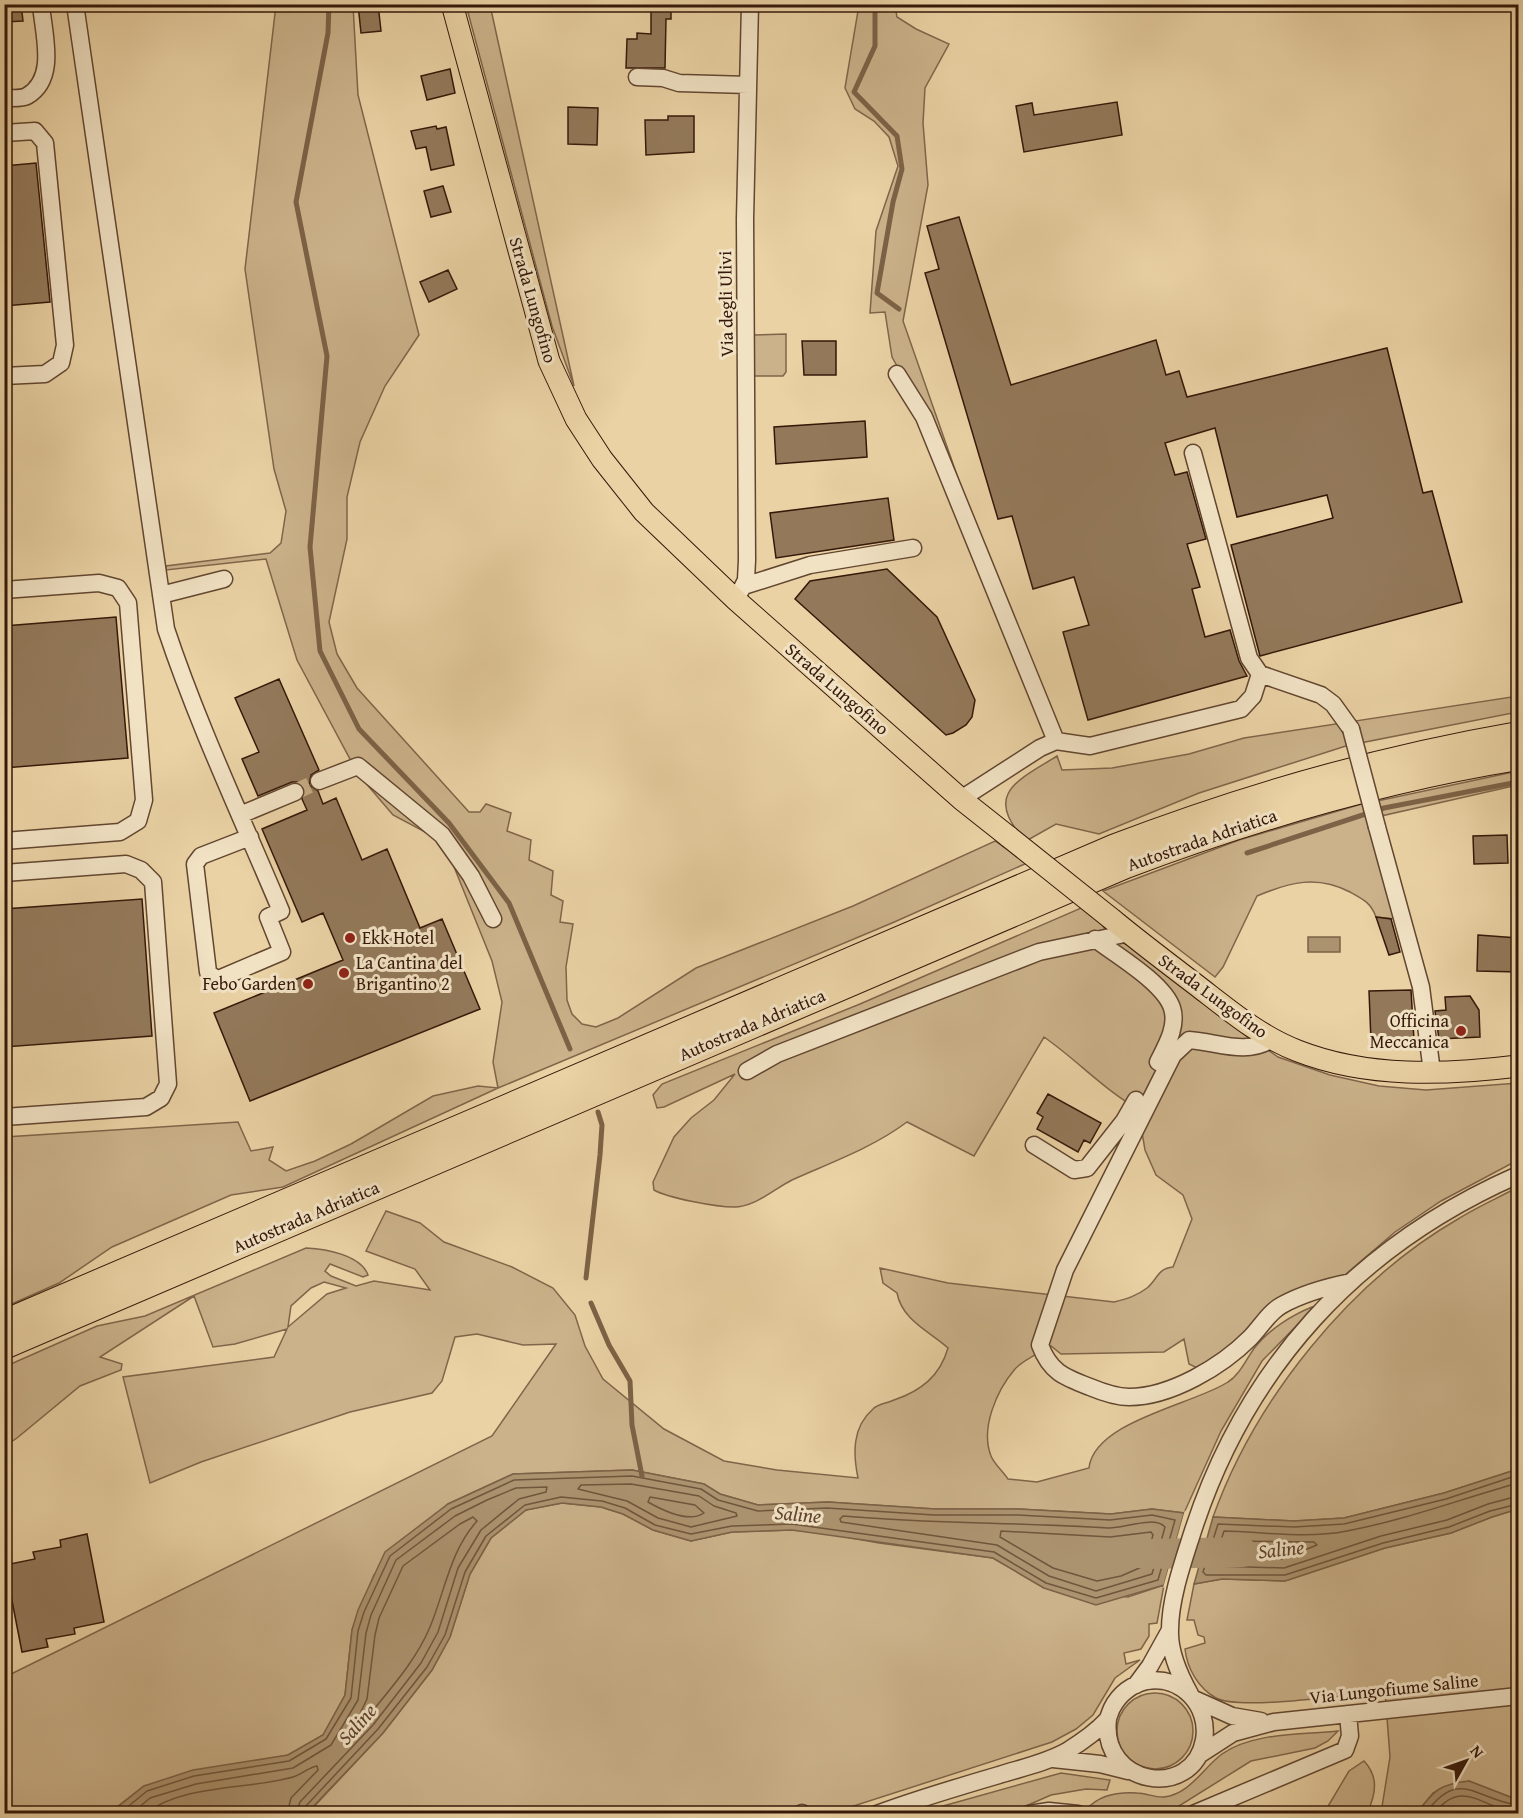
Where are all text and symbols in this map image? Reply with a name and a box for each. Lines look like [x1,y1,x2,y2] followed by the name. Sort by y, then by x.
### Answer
[503,234,564,366] street label: Strada Lungofino
[711,251,740,357] street label: Via degli Ulivi
[779,636,895,741] street label: Strada Lungofino
[1123,801,1281,878] street label: Autostrada Adriatica
[362,924,434,951] place label: Ekk Hotel
[343,931,357,945] marker: Ekk Hotel
[1153,947,1274,1045] street label: Strada Lungofino
[356,949,463,997] place label: La Cantina del Brigantino 2
[337,966,351,980] marker: La Cantina del Brigantino 2
[202,970,296,997] place label: Febo Garden
[301,977,315,991] marker: Febo Garden
[674,981,830,1068] street label: Autostrada Adriatica
[1370,1007,1449,1055] place label: Officina Meccanica
[1454,1024,1468,1038] marker: Officina Meccanica
[228,1173,384,1260] street label: Autostrada Adriatica
[774,1497,822,1530] water label: Saline
[1256,1532,1306,1565] water label: Saline
[1308,1666,1480,1711] street label: Via Lungofiume Saline
[330,1697,383,1751] water label: Saline
[1436,1731,1496,1791] north arrow
[1465,1740,1490,1763] text: N

